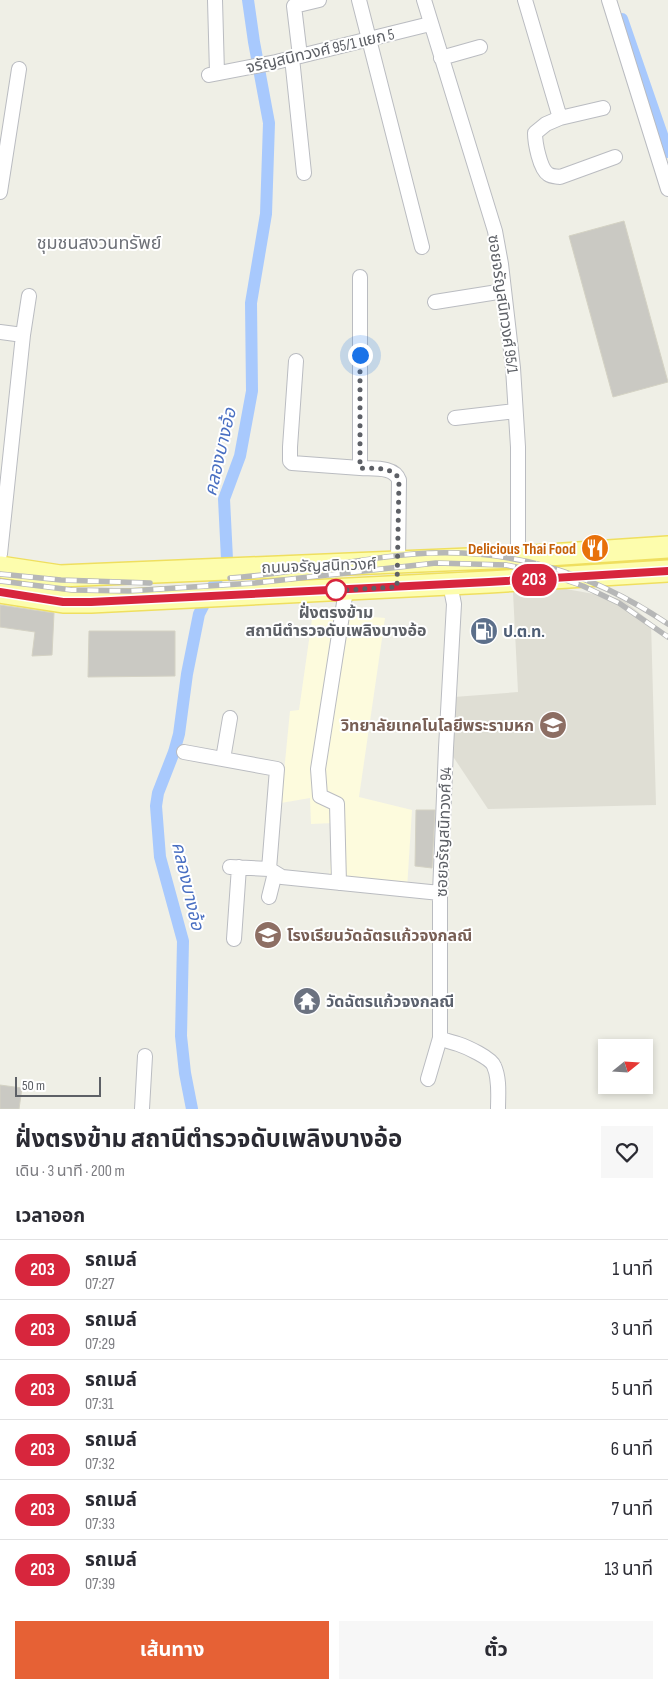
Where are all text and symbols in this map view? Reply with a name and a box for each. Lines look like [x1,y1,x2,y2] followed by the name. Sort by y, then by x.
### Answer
[244,25,396,78] street label: จรัญสนิทวงศ์ 95/1 แยก 5
[37,233,161,254] district label: ชุมชนสงวนทรัพย์
[483,234,522,375] street label: ซอยจรัญสนิทวงศ์ 95/1
[348,343,373,368] your location
[200,405,241,498] water label: คลองบางอ้อ
[580,533,610,563] restaurant icon: Delicious Thai Food
[468,540,576,559] place label: Delicious Thai Food
[261,555,377,578] street label: ถนนจรัญสนิทวงศ์
[505,564,563,596] line badge: 203
[522,569,546,590] text: 203
[325,579,347,601] marker: ฝั่งตรงข้าม สถานีตำรวจดับเพลิงบางอ้อ
[246,602,426,641] place label: ฝั่งตรงข้าม สถานีตำรวจดับเพลิงบางอ้อ
[469,616,499,646] fuel station icon: ป.ต.ท.
[503,623,545,642] place label: ป.ต.ท.
[538,710,568,740] school or university icon: วิทยาลัยเทคโนโลยีพระรามหก
[340,717,534,736] place label: วิทยาลัยเทคโนโลยีพระรามหก
[433,766,456,897] street label: ซอยจรัญสนิทวงศ์ 94
[167,840,208,933] water label: คลองบางอ้อ
[253,920,283,950] school or university icon: โรงเรียนวัดฉัตรแก้วจงกลณี
[287,927,472,946] place label: โรงเรียนวัดฉัตรแก้วจงกลณี
[292,986,322,1016] temple icon: วัดฉัตรแก้วจงกลณี
[326,993,454,1012] place label: วัดฉัตรแก้วจงกลณี
[598,1039,652,1094] north arrow
[598,1039,653,1094] map controls
[15,1074,101,1097] scale bar
[22,1077,45,1094] text: 50 m
[15,1125,402,1154] text: ฝั่งตรงข้าม สถานีตำรวจดับเพลิงบางอ้อ
[601,1126,653,1178] button: heart
[15,1162,125,1181] text: เดิน · 3 นาที · 200 m
[15,1205,85,1228] text: เวลาออก
[85,1249,137,1272] text: รถเมล์
[612,1258,653,1281] text: 1 นาที
[30,1259,55,1280] text: 203
[85,1275,114,1294] text: 07:27
[85,1309,137,1332] text: รถเมล์
[611,1318,653,1341] text: 3 นาที
[30,1319,55,1340] text: 203
[85,1335,115,1354] text: 07:29
[85,1369,137,1392] text: รถเมล์
[611,1378,653,1401] text: 5 นาที
[30,1379,55,1400] text: 203
[85,1395,114,1414] text: 07:31
[85,1429,137,1452] text: รถเมล์
[611,1438,653,1461] text: 6 นาที
[30,1439,55,1460] text: 203
[85,1455,115,1474] text: 07:32
[85,1489,137,1512] text: รถเมล์
[611,1498,653,1521] text: 7 นาที
[30,1499,55,1520] text: 203
[85,1515,115,1534] text: 07:33
[85,1549,137,1572] text: รถเมล์
[604,1558,653,1581] text: 13 นาที
[30,1559,55,1580] text: 203
[85,1575,115,1594] text: 07:39
[15,1621,329,1679] button: เส้นทาง
[339,1621,653,1679] button: ตั๋ว

